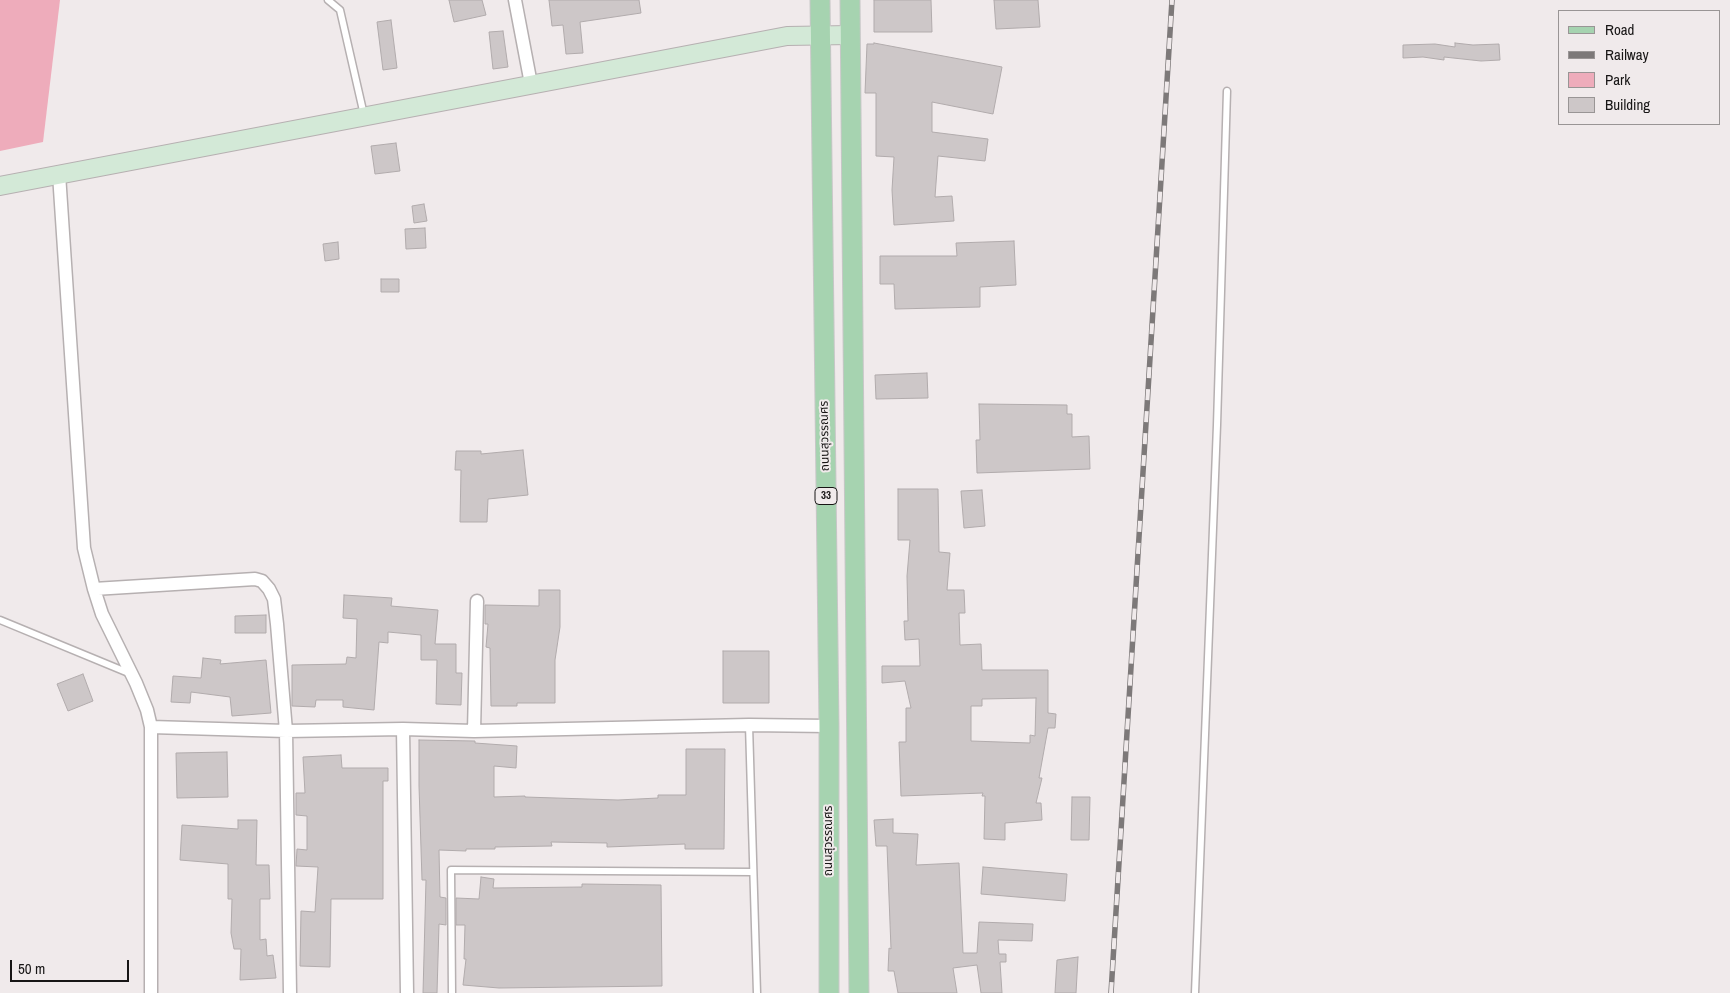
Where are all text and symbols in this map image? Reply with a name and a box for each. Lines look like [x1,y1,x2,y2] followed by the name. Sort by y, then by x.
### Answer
[1558,10,1720,125] legend
[1605,19,1634,40] text: Road
[1605,44,1649,65] text: Railway
[1605,69,1630,90] text: Park
[1605,94,1650,115] text: Building
[817,401,833,471] street label: ถนนสุวรรณศร
[815,488,837,504] road number: 33
[822,806,836,876] street label: ถนนสุวรรณศร
[12,950,131,982] scale bar
[18,958,45,979] text: 50 m

